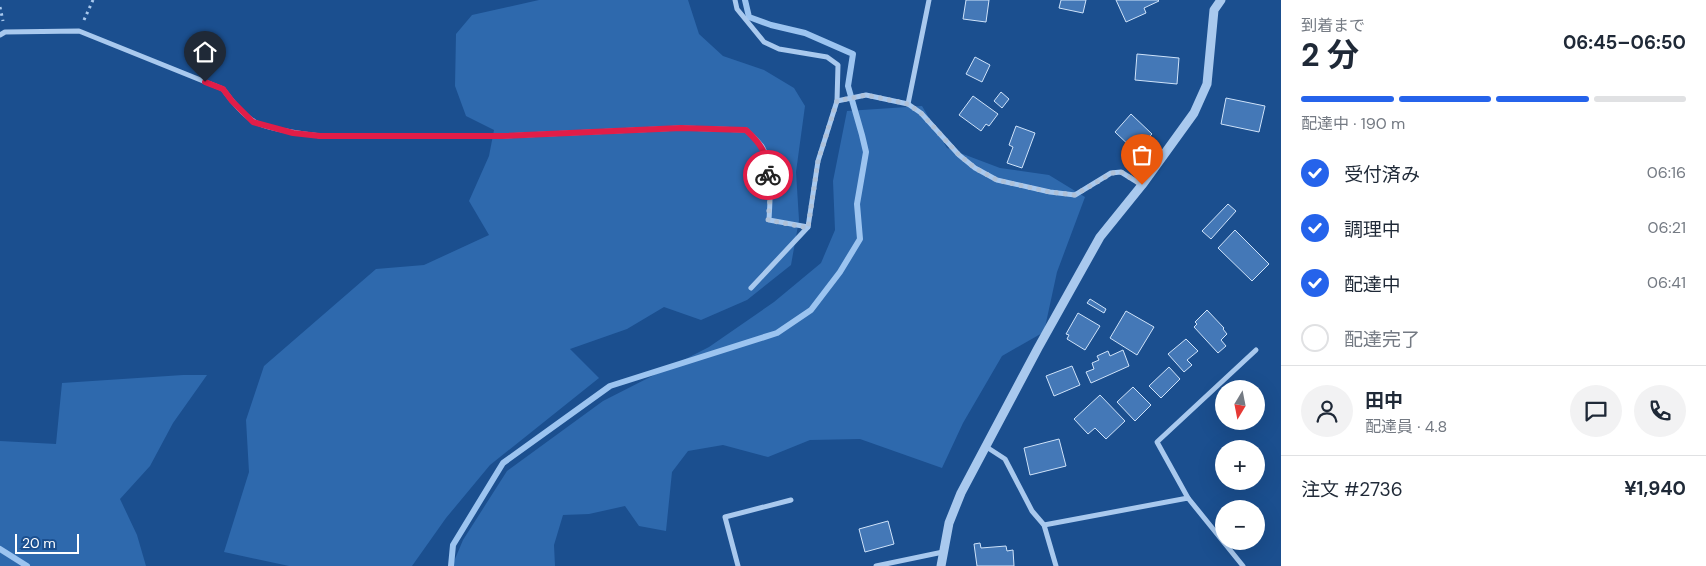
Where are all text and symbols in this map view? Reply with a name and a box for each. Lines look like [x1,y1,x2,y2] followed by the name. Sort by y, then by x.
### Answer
[1301,15,1365,36] text: 到着まで
[1563,30,1686,55] text: 06:45–06:50
[184,31,226,82] pin
[1301,34,1359,76] text: 2 分
[191,38,219,66] icon: home
[1301,113,1405,134] text: 配達中 · 190 m
[1121,134,1163,185] pin
[1128,141,1156,169] icon: bag
[743,150,793,200] courier
[1301,159,1329,187] icon: check
[754,161,782,189] icon: bike
[1344,162,1420,187] text: 受付済み
[1647,162,1686,183] text: 06:16
[1301,214,1329,242] icon: check
[1344,217,1401,242] text: 調理中
[1648,217,1686,238] text: 06:21
[1301,269,1329,297] icon: check
[1344,272,1401,297] text: 配達中
[1647,272,1686,293] text: 06:41
[1344,327,1420,352] text: 配達完了
[1215,380,1265,430] north arrow
[1215,380,1265,550] map controls
[1301,385,1353,437] button: person
[1570,385,1622,437] button: chat
[1634,385,1686,437] button: phone
[1365,388,1403,413] text: 田中
[1365,416,1447,437] text: 配達員 · 4.8
[1215,440,1265,490] button: +
[1624,476,1686,501] text: ¥1,940
[1301,477,1403,502] text: 注文 #2736
[1215,500,1265,550] button: −
[15,531,79,554] scale bar
[22,534,56,552] text: 20 m

